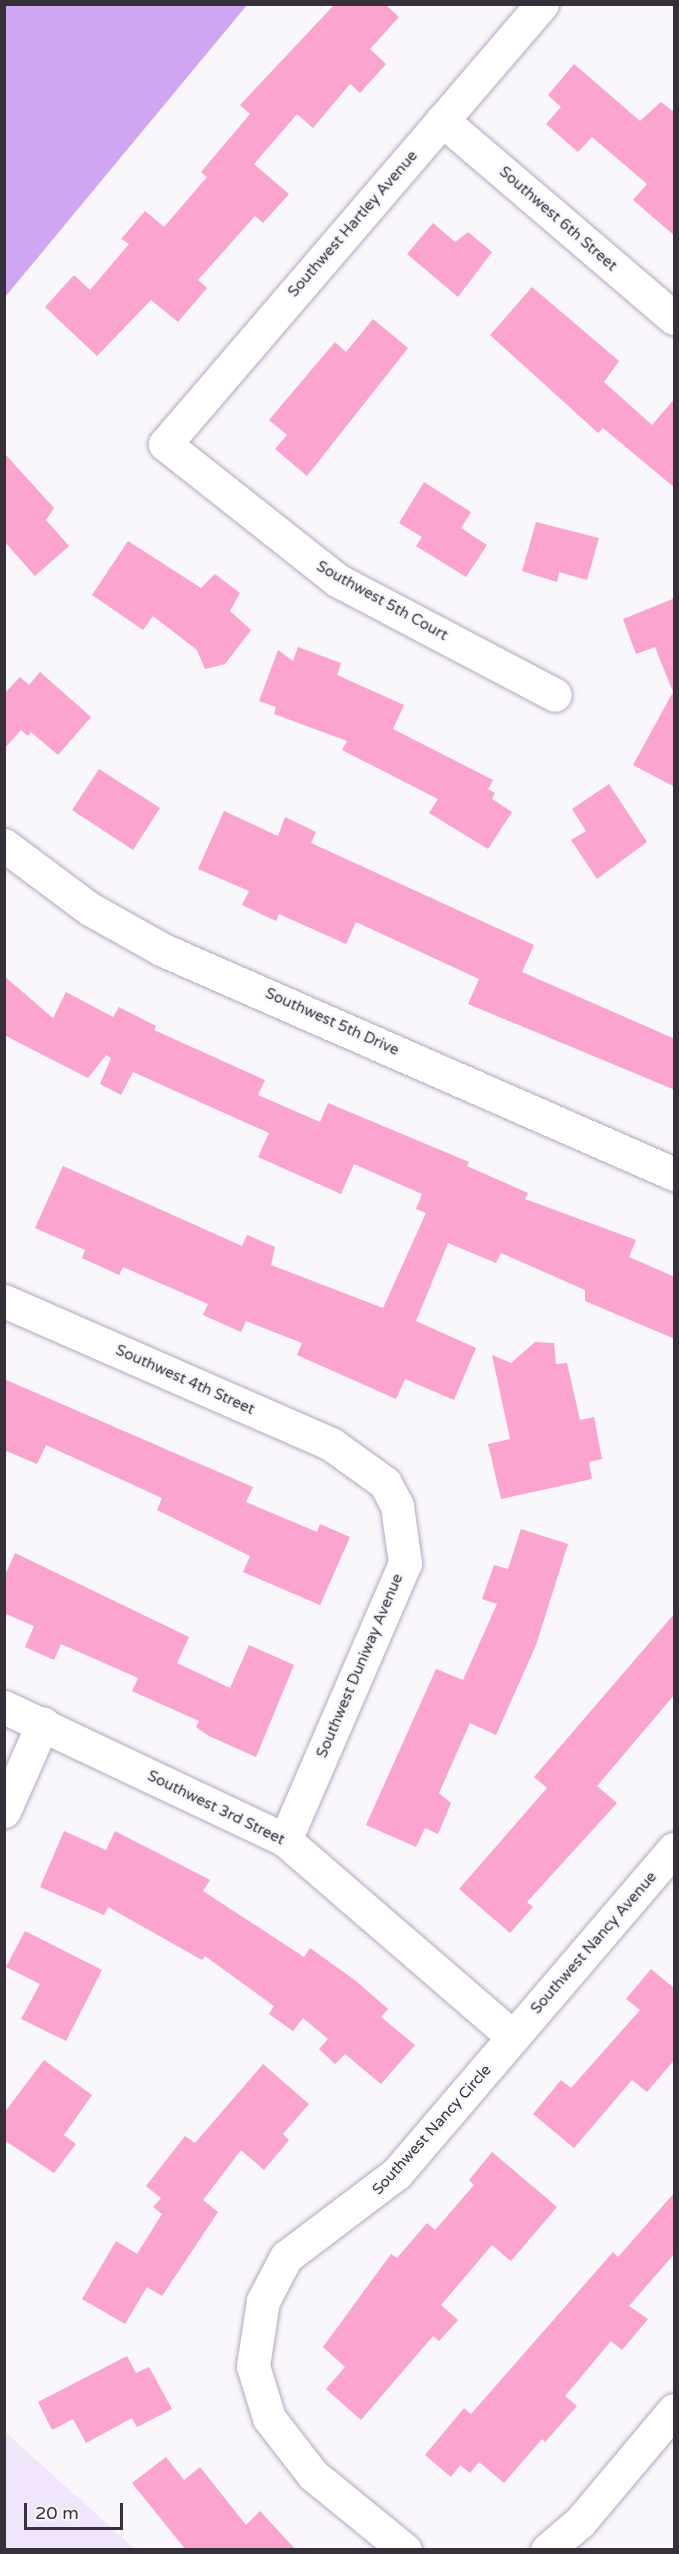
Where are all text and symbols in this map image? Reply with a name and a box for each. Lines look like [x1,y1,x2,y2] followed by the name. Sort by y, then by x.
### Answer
[284,147,422,301] street label: Southwest Hartley Avenue
[495,163,621,275] street label: Southwest 6th Street
[313,557,451,645] street label: Southwest 5th Court
[262,984,402,1060] street label: Southwest 5th Drive
[113,1341,257,1419] street label: Southwest 4th Street
[313,1571,407,1761] street label: Southwest Duniway Avenue
[144,1767,288,1849] street label: Southwest 3rd Street
[527,1868,661,2018] street label: Southwest Nancy Avenue
[369,2061,495,2199] street label: Southwest Nancy Circle
[27,2491,126,2529] scale bar
[35,2502,79,2524] text: 20 m

